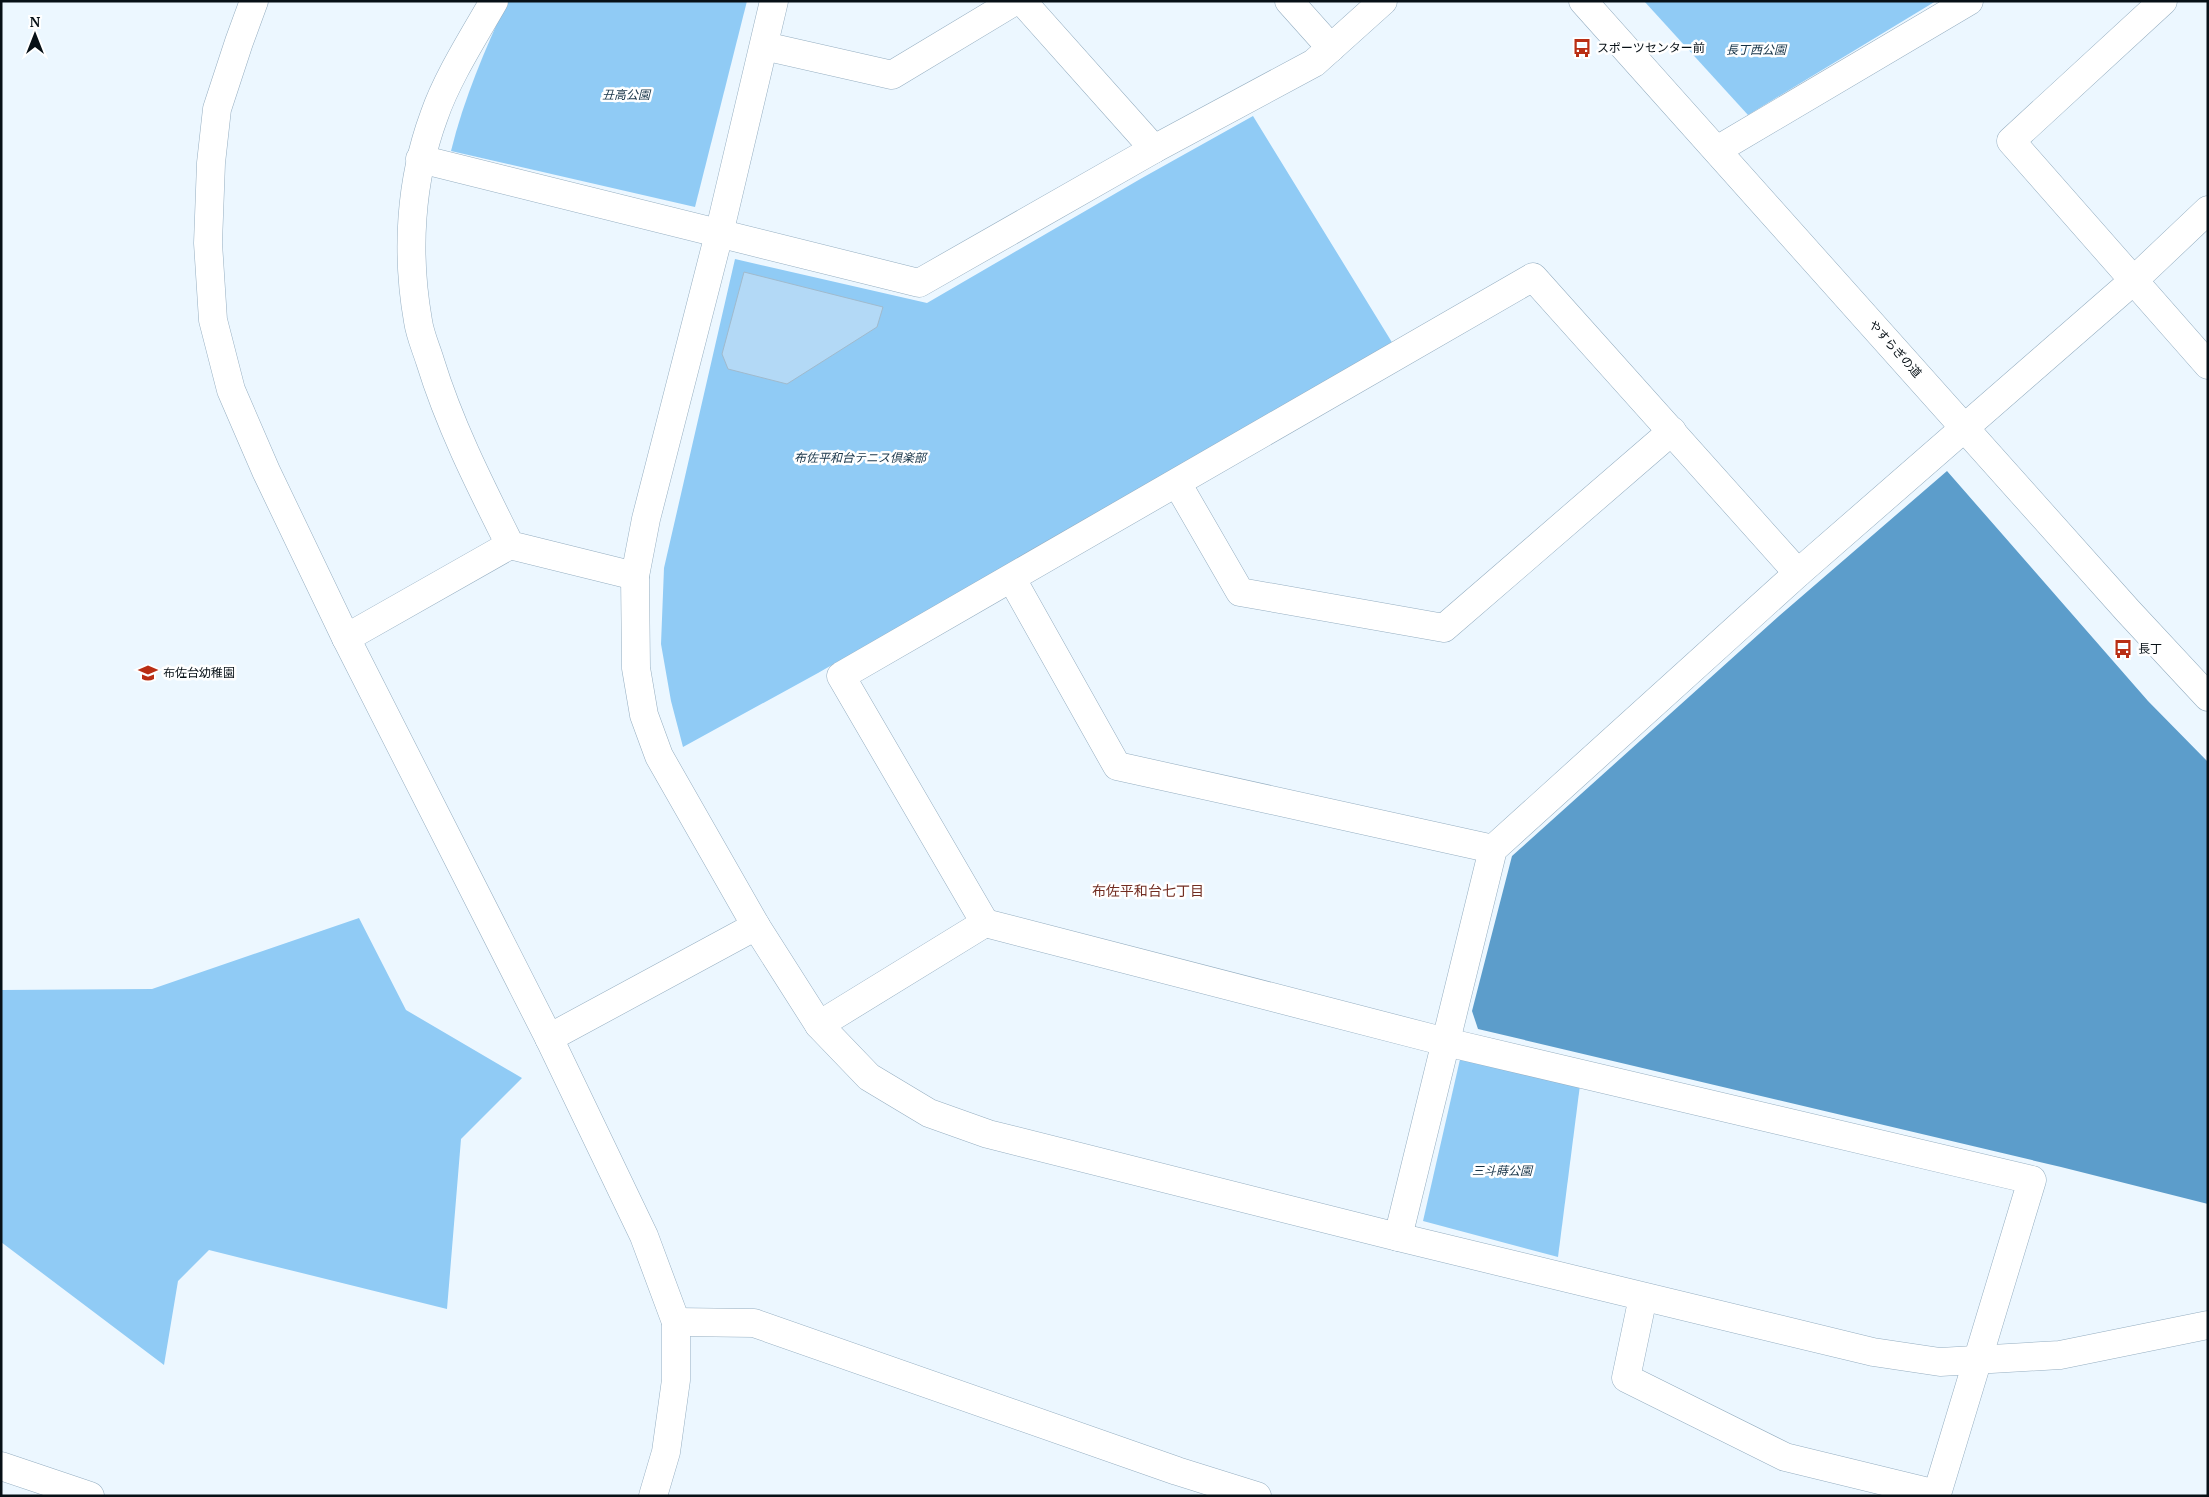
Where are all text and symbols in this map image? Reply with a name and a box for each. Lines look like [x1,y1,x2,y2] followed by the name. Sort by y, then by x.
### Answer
[10,10,60,60] north arrow
[30,12,41,31] text: N
[1571,37,1593,59] bus stop icon: スポーツセンター前
[1597,40,1705,55] place label: スポーツセンター前
[1726,42,1788,57] park label: 長丁西公園
[602,87,652,102] park label: 丑高公園
[1866,317,1925,380] street label: やすらぎの道
[794,450,928,465] park label: 布佐平和台テニス倶楽部
[2112,638,2134,660] bus stop icon: 長丁
[2138,641,2162,656] place label: 長丁
[137,662,159,684] school or university icon: 布佐台幼稚園
[163,665,235,680] place label: 布佐台幼稚園
[1092,881,1204,900] district label: 布佐平和台七丁目
[1472,1163,1534,1178] park label: 三斗蒔公園

